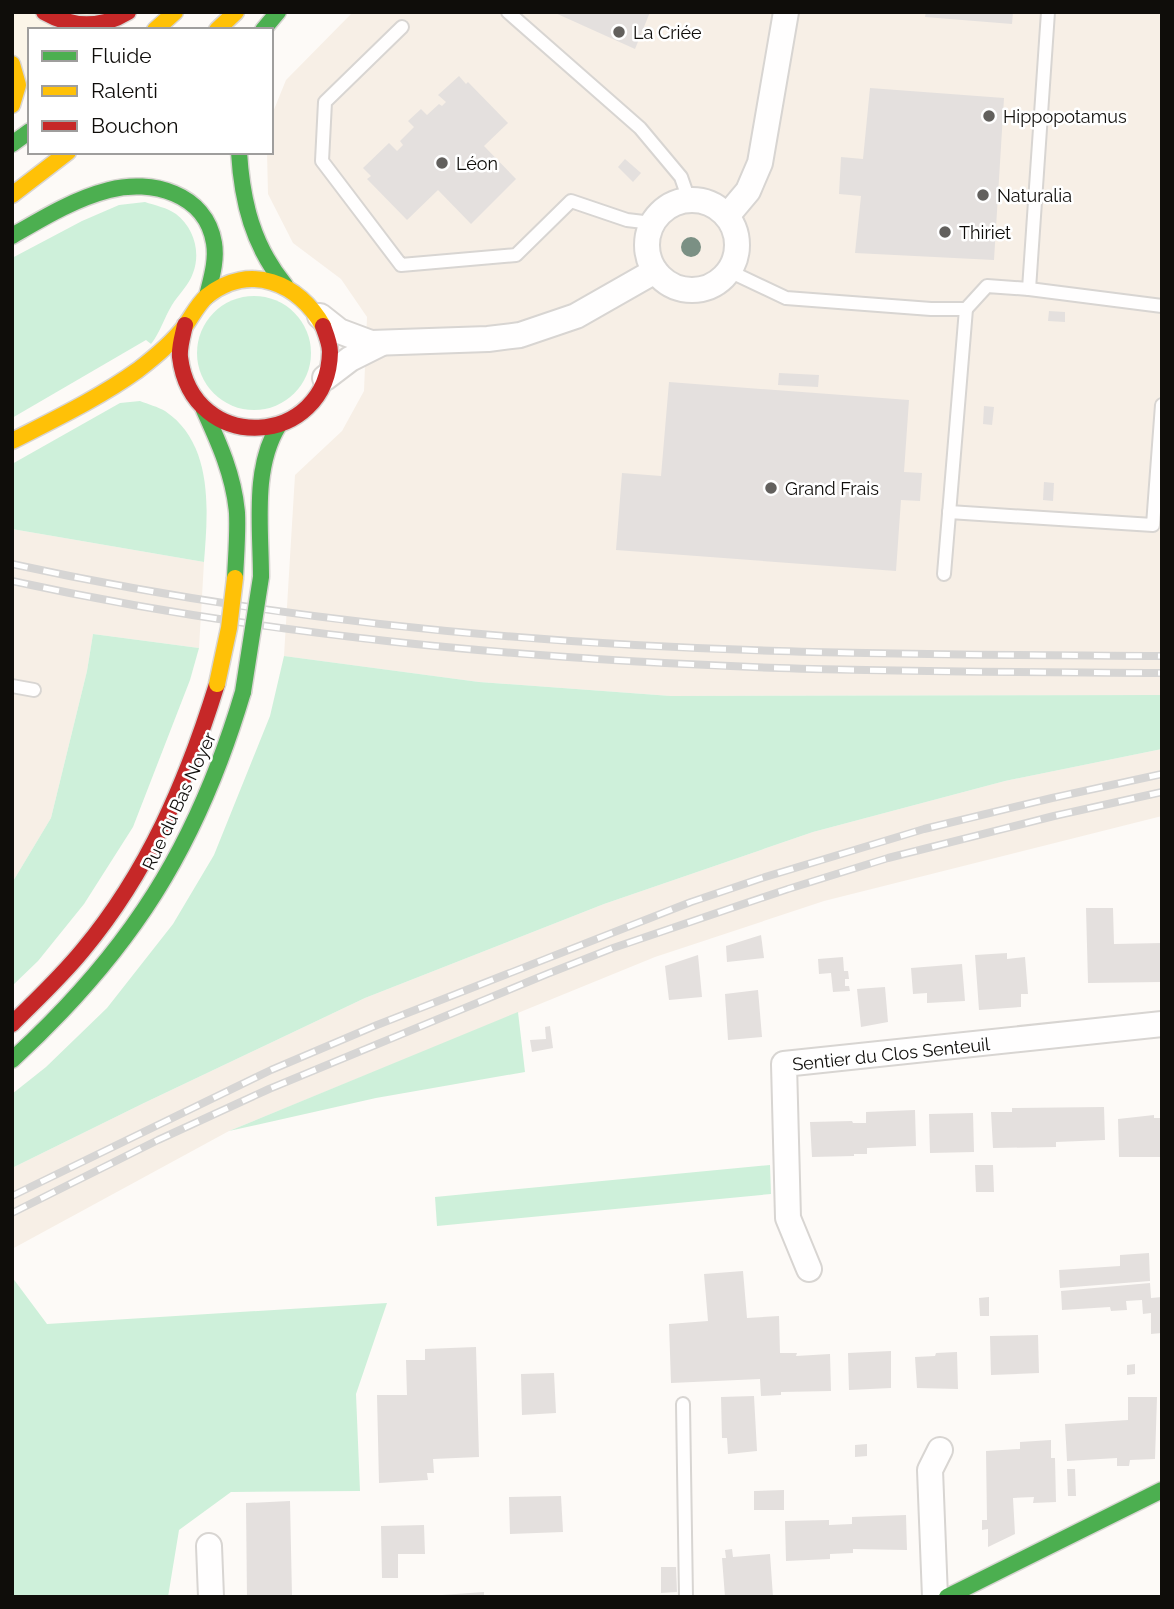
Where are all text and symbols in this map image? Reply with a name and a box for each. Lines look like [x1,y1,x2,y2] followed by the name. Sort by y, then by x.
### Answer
[633,22,702,43] place label: La Criée
[611,24,627,40] marker: La Criée
[28,28,273,154] legend
[91,43,152,68] text: Fluide
[91,78,158,103] text: Ralenti
[1003,106,1127,127] place label: Hippopotamus
[981,108,997,124] marker: Hippopotamus
[91,113,178,138] text: Bouchon
[456,153,498,174] place label: Léon
[434,155,450,171] marker: Léon
[997,185,1072,206] place label: Naturalia
[975,187,991,203] marker: Naturalia
[959,222,1011,243] place label: Thiriet
[937,224,953,240] marker: Thiriet
[785,478,879,499] place label: Grand Frais
[763,480,779,496] marker: Grand Frais
[138,728,220,873] street label: Rue du Bas Noyer
[791,1033,991,1075] street label: Sentier du Clos Senteuil

